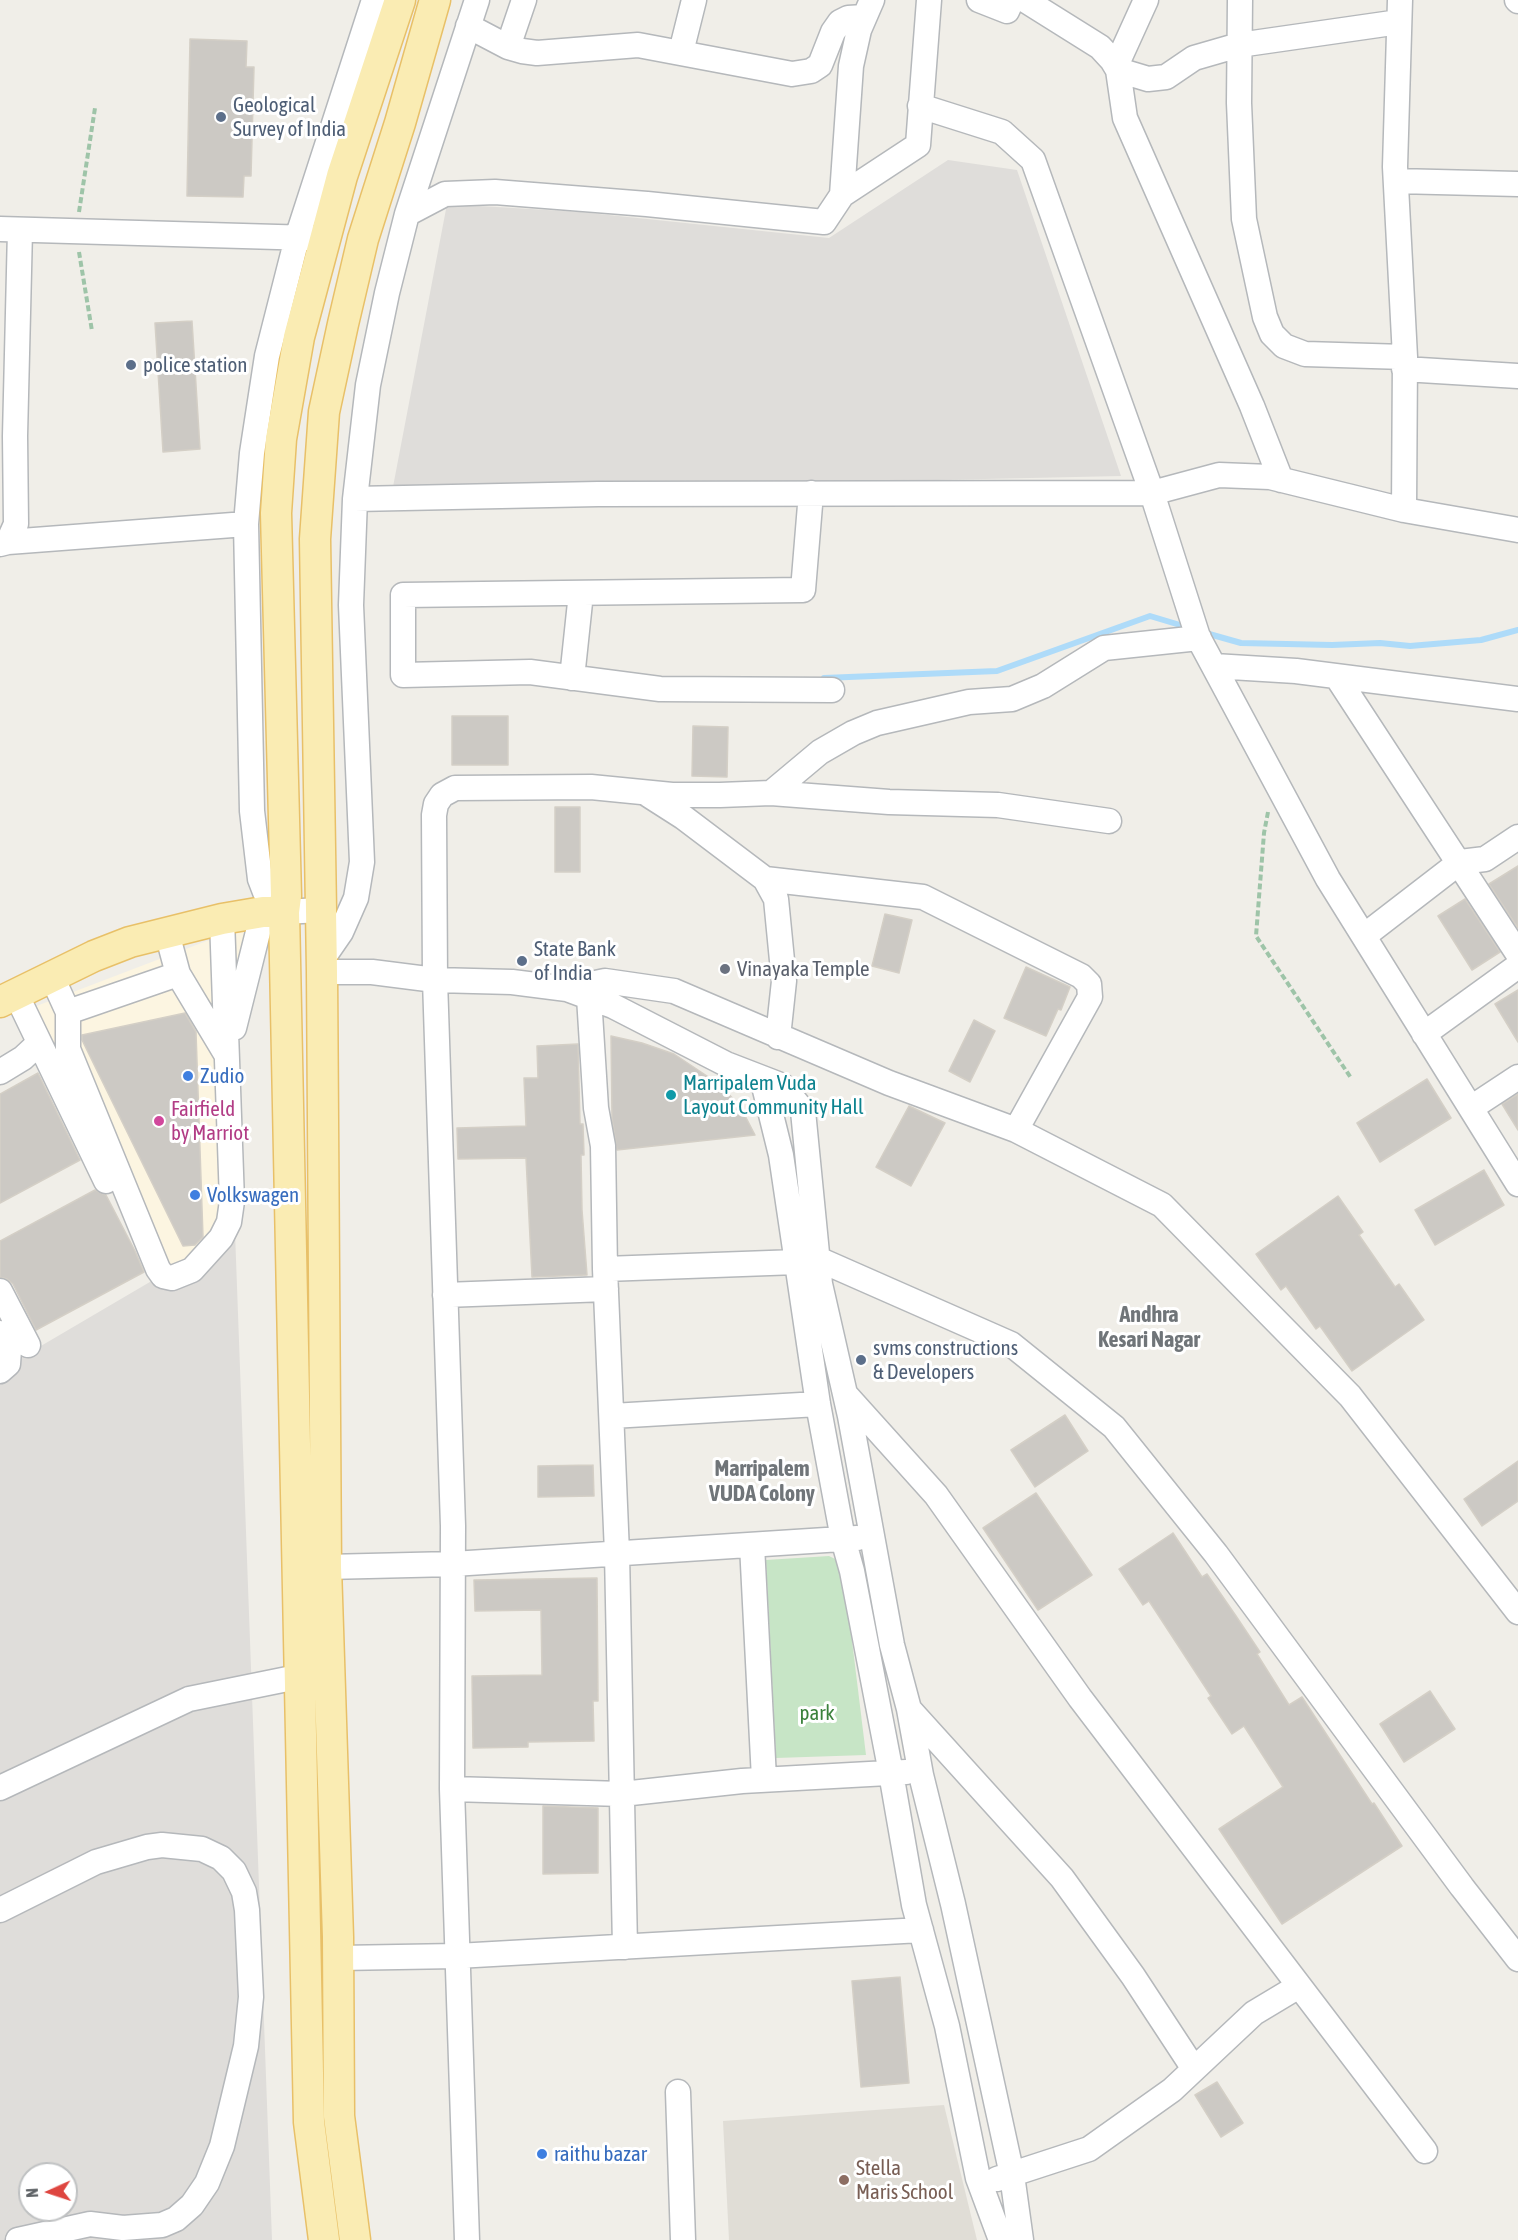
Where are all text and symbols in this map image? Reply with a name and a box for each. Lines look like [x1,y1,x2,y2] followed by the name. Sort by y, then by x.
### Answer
[233,92,346,142] place label: Geological Survey of India
[214,110,228,124] marker: Geological Survey of India
[143,352,248,378] place label: police station
[124,358,138,372] marker: police station
[534,936,616,986] place label: State Bank of India
[515,954,529,968] marker: State Bank of India
[737,956,870,982] place label: Vinayaka Temple
[718,962,732,976] marker: Vinayaka Temple
[200,1063,244,1089] place label: Zudio
[181,1069,195,1083] marker: Zudio
[683,1070,864,1120] place label: Marripalem Vuda Layout Community Hall
[664,1088,678,1102] marker: Marripalem Vuda Layout Community Hall
[171,1096,249,1146] place label: Fairfield by Marriot
[152,1114,166,1128] marker: Fairfield by Marriot
[207,1182,299,1208] place label: Volkswagen
[188,1188,202,1202] marker: Volkswagen
[1098,1302,1200,1354] district label: Andhra Kesari Nagar
[873,1335,1018,1385] place label: svms constructions & Developers
[854,1353,868,1367] marker: svms constructions & Developers
[709,1456,815,1508] district label: Marripalem VUDA Colony
[799,1700,835,1726] park label: park
[554,2141,647,2167] place label: raithu bazar
[535,2147,549,2161] marker: raithu bazar
[856,2155,953,2205] place label: Stella Maris School
[18,2162,78,2222] north arrow
[837,2173,851,2187] marker: Stella Maris School
[23,2188,41,2198] text: N

